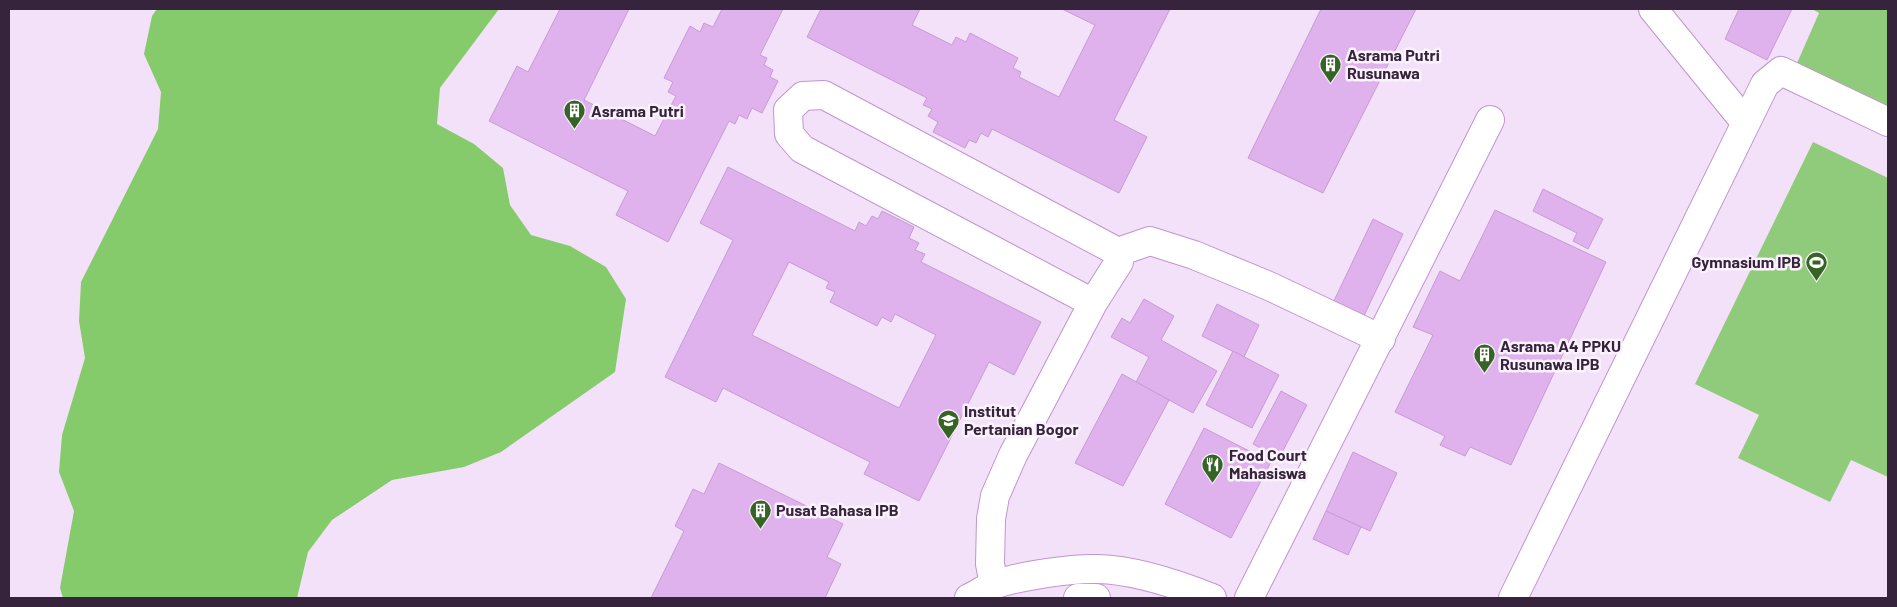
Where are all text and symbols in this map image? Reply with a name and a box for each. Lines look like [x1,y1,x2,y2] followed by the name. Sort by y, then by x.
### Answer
[1347,45,1440,82] place label: Asrama Putri Rusunawa
[1319,52,1343,83] building icon: Asrama Putri Rusunawa
[563,99,587,130] building icon: Asrama Putri
[591,101,684,120] place label: Asrama Putri
[1805,250,1829,281] sports icon: Gymnasium IPB
[1692,252,1801,271] place label: Gymnasium IPB
[1500,336,1621,373] place label: Asrama A4 PPKU Rusunawa IPB
[1472,343,1496,374] building icon: Asrama A4 PPKU Rusunawa IPB
[964,401,1079,438] place label: Institut Pertanian Bogor
[936,408,960,439] school or university icon: Institut Pertanian Bogor
[1229,445,1307,482] place label: Food Court Mahasiswa
[1201,452,1225,483] restaurant icon: Food Court Mahasiswa
[748,498,772,529] building icon: Pusat Bahasa IPB
[776,500,899,519] place label: Pusat Bahasa IPB

